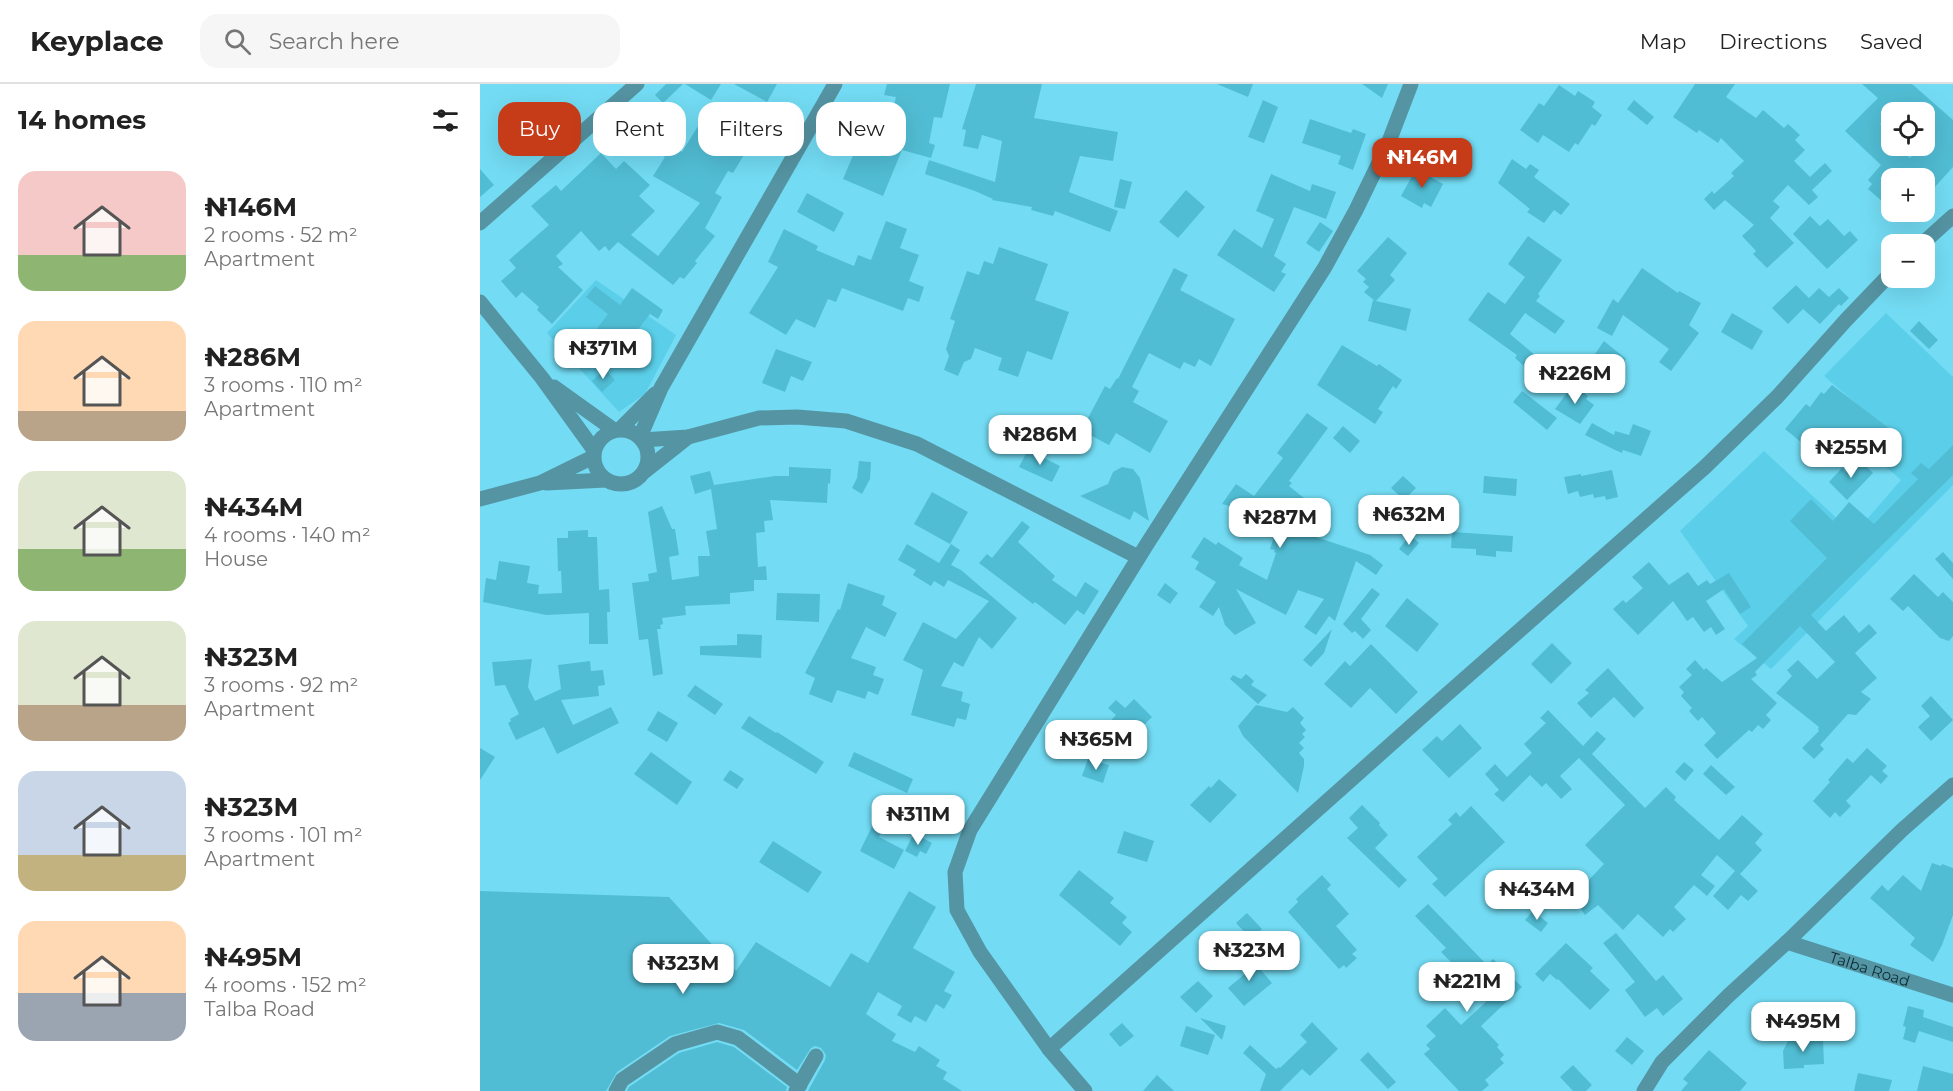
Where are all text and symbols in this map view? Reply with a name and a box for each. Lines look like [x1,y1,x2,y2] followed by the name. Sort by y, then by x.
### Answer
[200,14,620,68] search box
[30,24,164,58] text: Keyplace
[221,25,254,58] icon: search
[269,28,400,55] text: Search here
[1640,29,1686,54] text: Map
[1719,29,1827,54] text: Directions
[1860,29,1923,54] text: Saved
[498,102,581,156] chip: Buy
[593,102,686,156] chip: Rent
[698,102,804,156] chip: Filters
[816,102,906,156] chip: New
[1881,102,1935,288] map controls
[1881,102,1935,156] button: locate
[18,104,146,136] text: 14 homes
[429,104,462,137] icon: filters
[1380,138,1464,189] pin: ₦146M
[1386,145,1458,169] text: ₦146M
[1881,168,1935,222] button: +
[204,191,297,223] text: ₦146M
[66,195,138,267] icon: home
[204,223,358,247] text: 2 rooms · 52 m²
[1881,234,1935,288] button: −
[204,247,315,271] text: Apartment
[561,329,645,380] pin: ₦371M
[568,336,638,360] text: ₦371M
[204,341,301,373] text: ₦286M
[66,345,138,417] icon: home
[1533,354,1617,405] pin: ₦226M
[1538,361,1612,385] text: ₦226M
[204,373,363,397] text: 3 rooms · 110 m²
[204,397,315,421] text: Apartment
[998,415,1082,466] pin: ₦286M
[1003,422,1077,446] text: ₦286M
[1809,428,1893,479] pin: ₦255M
[1815,435,1887,459] text: ₦255M
[204,491,303,523] text: ₦434M
[66,495,138,567] icon: home
[1367,495,1451,546] pin: ₦632M
[1238,498,1322,549] pin: ₦287M
[1372,502,1446,526] text: ₦632M
[1243,505,1317,529] text: ₦287M
[204,523,371,547] text: 4 rooms · 140 m²
[204,547,268,571] text: House
[204,641,298,673] text: ₦323M
[66,645,138,717] icon: home
[204,673,358,697] text: 3 rooms · 92 m²
[204,697,315,721] text: Apartment
[1054,720,1138,771] pin: ₦365M
[1059,727,1133,751] text: ₦365M
[204,791,298,823] text: ₦323M
[66,795,138,867] icon: home
[876,795,960,846] pin: ₦311M
[886,802,950,826] text: ₦311M
[204,823,363,847] text: 3 rooms · 101 m²
[204,847,315,871] text: Apartment
[1495,870,1579,921] pin: ₦434M
[1499,877,1575,901] text: ₦434M
[1207,931,1291,982] pin: ₦323M
[1213,938,1285,962] text: ₦323M
[204,941,302,973] text: ₦495M
[641,944,725,995] pin: ₦323M
[66,945,138,1017] icon: home
[1827,947,1912,990] street label: Talba Road
[647,951,719,975] text: ₦323M
[1425,962,1509,1013] pin: ₦221M
[1433,969,1501,993] text: ₦221M
[204,973,367,997] text: 4 rooms · 152 m²
[204,997,315,1021] text: Talba Road
[1761,1002,1845,1053] pin: ₦495M
[1765,1009,1841,1033] text: ₦495M

